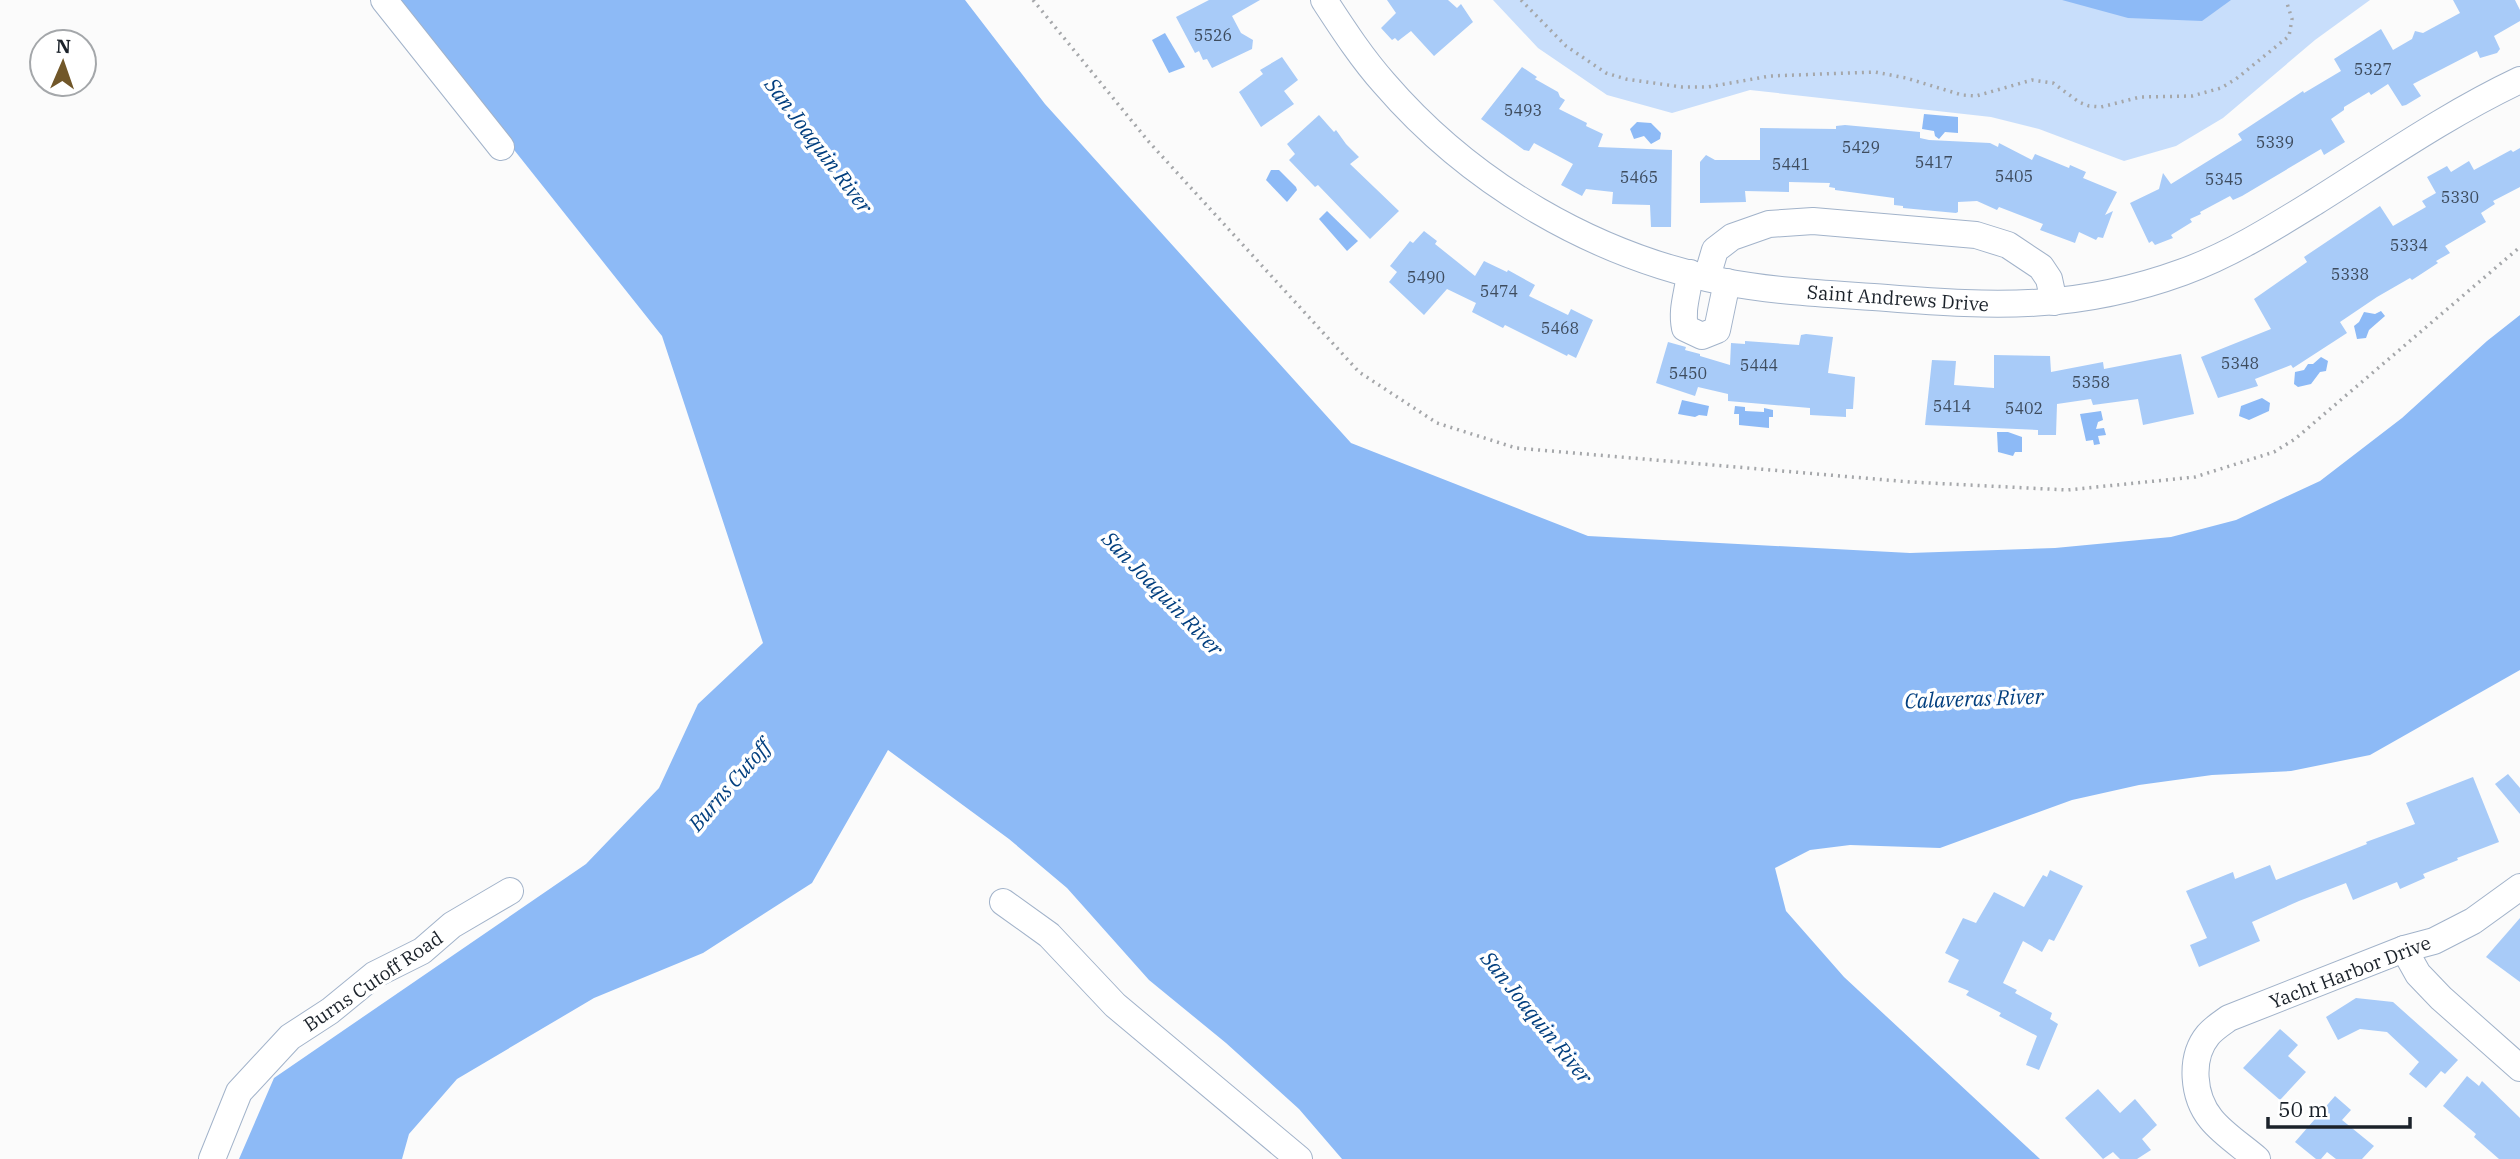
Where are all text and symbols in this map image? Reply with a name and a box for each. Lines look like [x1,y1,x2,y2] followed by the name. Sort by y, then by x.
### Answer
[1194,25,1232,45] house number: 5526
[28,28,98,98] north arrow
[56,34,72,58] text: N
[2354,59,2392,79] house number: 5327
[758,71,880,219] water label: San Joaquin River
[1504,100,1542,120] house number: 5493
[2256,132,2294,152] house number: 5339
[1842,137,1880,157] house number: 5429
[1915,152,1953,172] house number: 5417
[1772,154,1810,174] house number: 5441
[1995,166,2033,186] house number: 5405
[1620,167,1658,187] house number: 5465
[2205,169,2243,189] house number: 5345
[2441,187,2479,207] house number: 5330
[2390,235,2428,255] house number: 5334
[2331,264,2369,284] house number: 5338
[1407,267,1445,287] house number: 5490
[1806,280,1990,316] street label: Saint Andrews Drive
[1480,281,1518,301] house number: 5474
[1541,318,1579,338] house number: 5468
[2221,353,2259,373] house number: 5348
[1740,355,1778,375] house number: 5444
[1669,363,1707,383] house number: 5450
[2072,372,2110,392] house number: 5358
[1933,396,1971,416] house number: 5414
[2005,398,2043,418] house number: 5402
[1096,524,1230,662] water label: San Joaquin River
[1904,682,2045,714] water label: Calaveras River
[681,731,779,837] water label: Burns Cutoff
[299,926,447,1036] street label: Burns Cutoff Road
[2266,930,2434,1014] street label: Yacht Harbor Drive
[1474,944,1600,1090] water label: San Joaquin River
[2268,1086,2410,1130] scale bar
[2278,1095,2328,1123] text: 50 m

